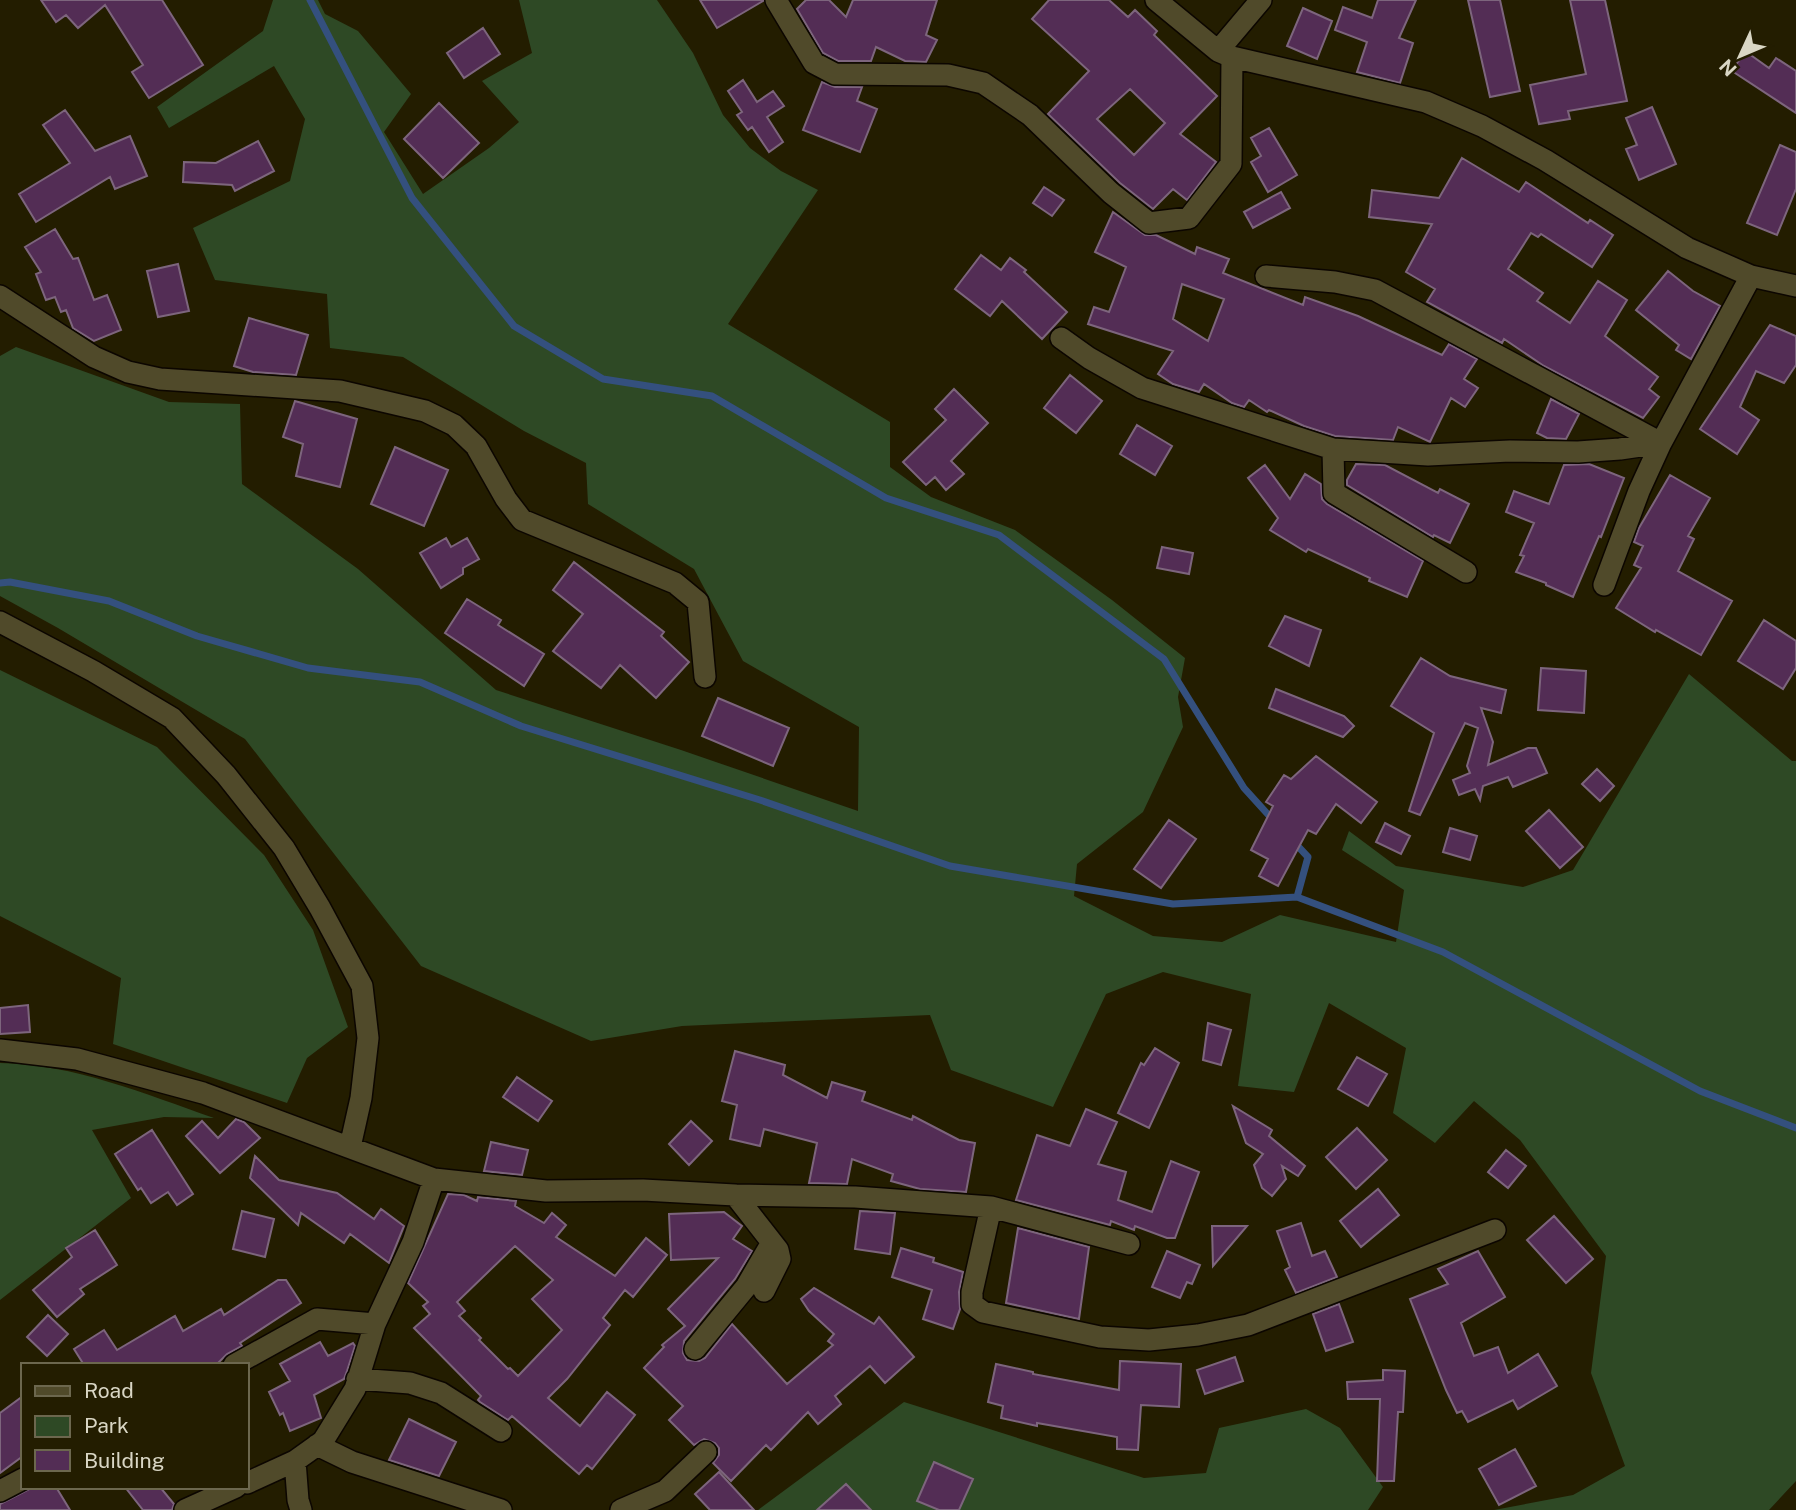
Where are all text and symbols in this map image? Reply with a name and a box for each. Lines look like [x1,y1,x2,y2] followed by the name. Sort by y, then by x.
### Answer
[1705,21,1775,91] north arrow
[1715,55,1741,81] text: N
[21,1363,248,1489] legend
[84,1378,134,1403] text: Road
[84,1413,129,1438] text: Park
[84,1448,165,1473] text: Building

